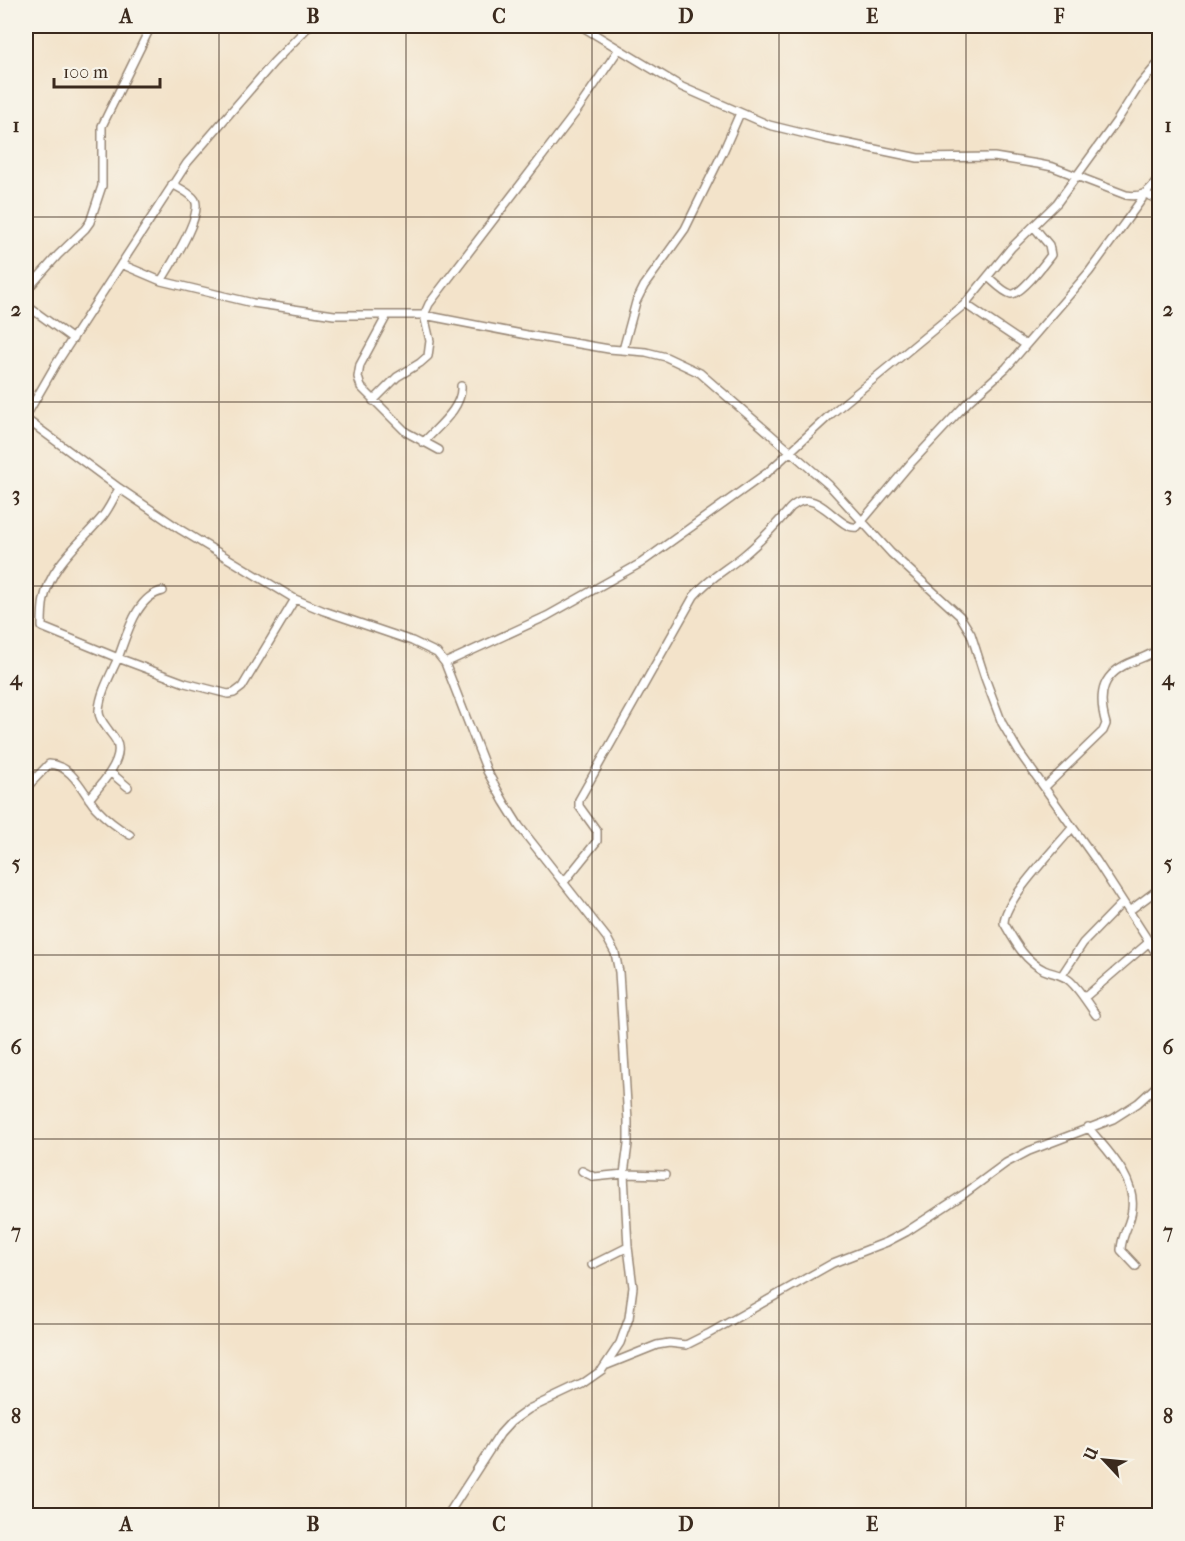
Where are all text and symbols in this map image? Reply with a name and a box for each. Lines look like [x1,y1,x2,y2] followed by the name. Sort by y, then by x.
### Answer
[118,5,134,28] text: A
[306,5,320,28] text: B
[492,5,506,28] text: C
[678,5,694,28] text: D
[866,5,878,28] text: E
[1053,5,1065,28] text: F
[54,51,160,89] scale bar
[63,62,108,83] text: 100 m
[12,114,20,137] text: 1
[1164,114,1172,137] text: 1
[11,298,21,321] text: 2
[1163,298,1173,321] text: 2
[12,483,20,506] text: 3
[1164,483,1172,506] text: 3
[9,667,23,691] text: 4
[1161,667,1175,691] text: 4
[12,852,21,875] text: 5
[1164,852,1173,875] text: 5
[11,1036,23,1059] text: 6
[1163,1036,1175,1059] text: 6
[10,1220,21,1243] text: 7
[1162,1220,1173,1243] text: 7
[11,1405,21,1428] text: 8
[1163,1405,1173,1428] text: 8
[1074,1430,1134,1490] north arrow
[1079,1443,1102,1464] text: U
[118,1513,134,1536] text: A
[306,1513,320,1536] text: B
[492,1513,506,1536] text: C
[678,1513,694,1536] text: D
[866,1513,878,1536] text: E
[1053,1513,1065,1536] text: F

